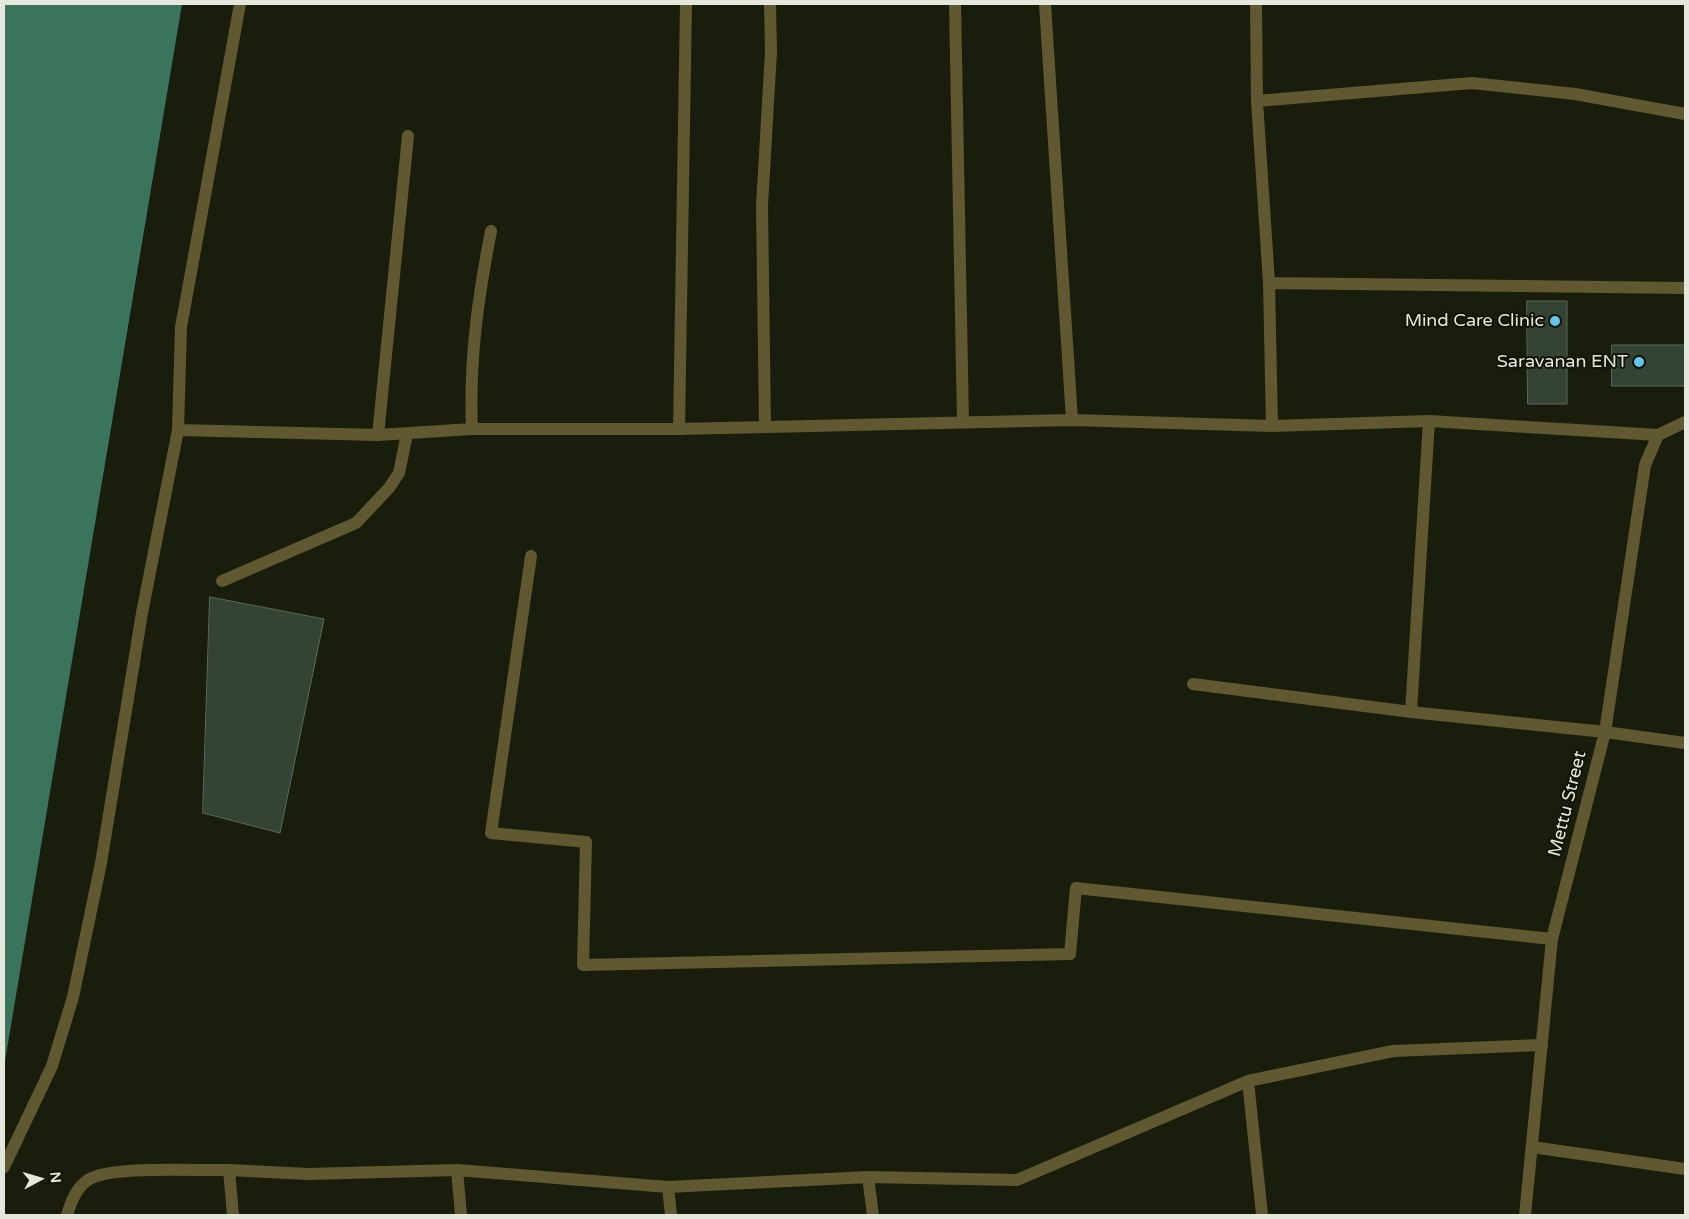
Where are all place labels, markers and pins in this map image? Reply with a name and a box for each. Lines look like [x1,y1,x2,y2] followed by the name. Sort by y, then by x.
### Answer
[1405,310,1544,332] place label: Mind Care Clinic
[1548,314,1562,328] marker: Mind Care Clinic
[1497,351,1628,373] place label: Saravanan ENT
[1632,355,1646,369] marker: Saravanan ENT

